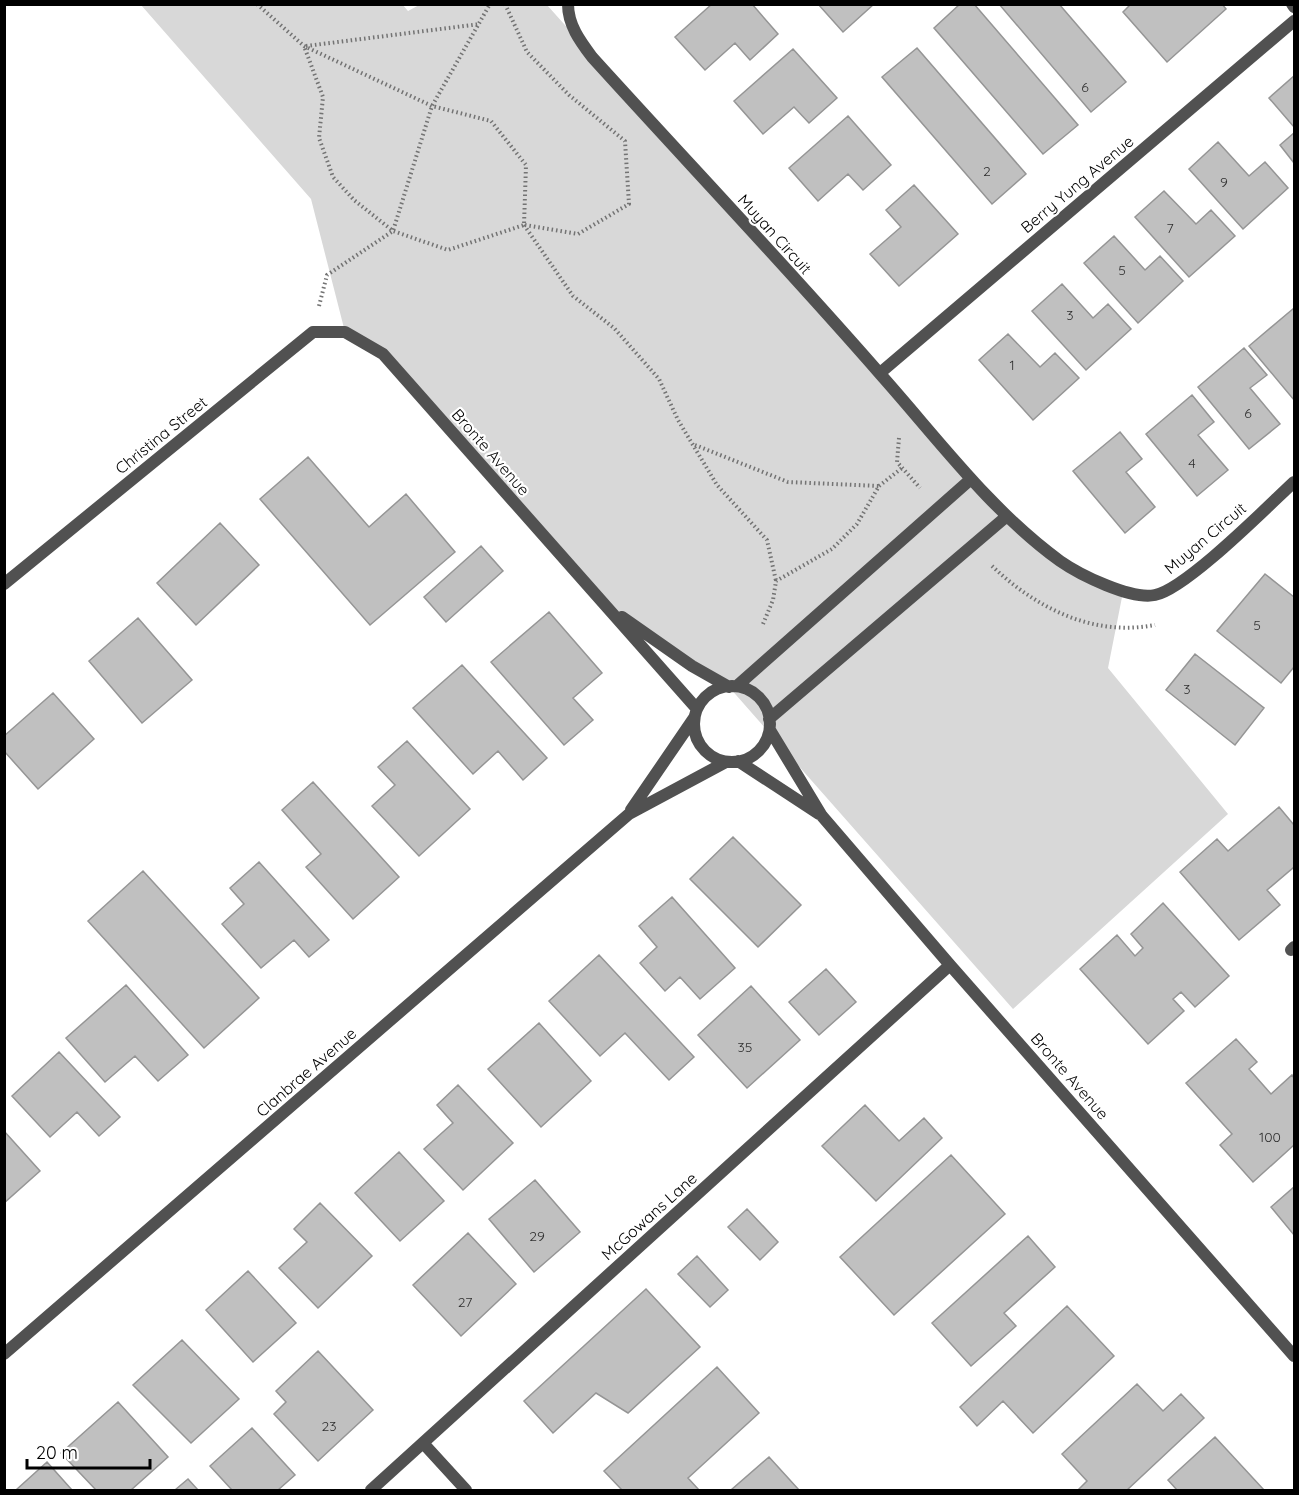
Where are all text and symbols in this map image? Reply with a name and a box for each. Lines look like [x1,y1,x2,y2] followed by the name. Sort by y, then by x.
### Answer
[1081,78,1089,96] house number: 6
[1016,131,1138,237] street label: Berry Yung Avenue
[983,162,991,180] house number: 2
[1220,173,1228,191] house number: 9
[734,190,816,278] street label: Muyan Circuit
[1166,219,1174,237] house number: 7
[1118,261,1126,279] house number: 5
[1066,306,1074,324] house number: 3
[1009,356,1015,374] house number: 1
[111,392,211,478] street label: Christina Street
[448,404,534,500] street label: Bronte Avenue
[1244,404,1252,422] house number: 6
[1188,454,1196,472] house number: 4
[1160,498,1250,578] street label: Muyan Circuit
[1253,616,1261,634] house number: 5
[1183,680,1191,698] house number: 3
[252,1023,360,1121] street label: Clanbrae Avenue
[1027,1028,1113,1124] street label: Bronte Avenue
[738,1038,752,1056] house number: 35
[1259,1128,1281,1146] house number: 100
[597,1168,701,1264] street label: McGowans Lane
[529,1227,545,1245] house number: 29
[458,1293,472,1311] house number: 27
[321,1417,337,1435] house number: 23
[27,1432,150,1470] scale bar
[36,1441,78,1464] text: 20 m

